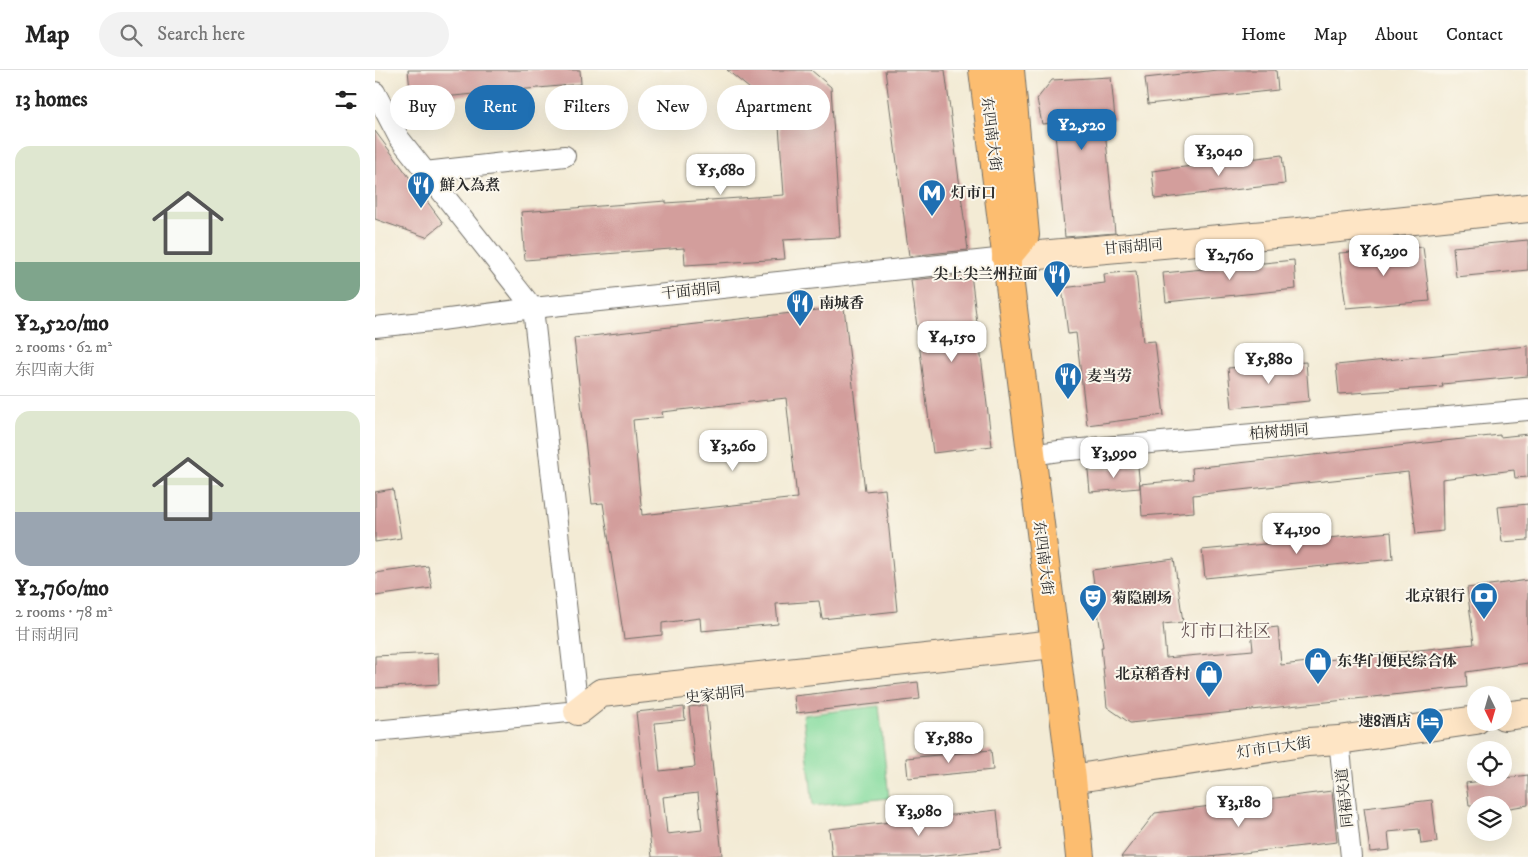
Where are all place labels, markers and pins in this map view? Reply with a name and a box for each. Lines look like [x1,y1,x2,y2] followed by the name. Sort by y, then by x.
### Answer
[1041,108,1123,151] pin: ¥2,520
[1178,134,1260,177] pin: ¥3,040
[680,154,762,196] pin: ¥5,680
[406,170,436,209] restaurant icon: 鮮入為煮
[440,176,500,195] place label: 鮮入為煮
[917,178,947,217] metro station icon: 灯市口
[951,184,996,203] place label: 灯市口
[1343,234,1425,277] pin: ¥6,290
[1189,238,1271,281] pin: ¥2,760
[1042,259,1072,298] restaurant icon: 尖上尖兰州拉面
[933,265,1038,284] place label: 尖上尖兰州拉面
[785,288,815,327] restaurant icon: 南城香
[819,294,864,313] place label: 南城香
[911,320,993,363] pin: ¥4,150
[1228,342,1310,385] pin: ¥5,880
[1053,361,1083,400] restaurant icon: 麦当劳
[1087,367,1132,386] place label: 麦当劳
[692,430,774,472] pin: ¥3,260
[1073,436,1155,479] pin: ¥3,990
[1256,512,1338,555] pin: ¥4,190
[1469,581,1499,620] bank icon: 北京银行
[1078,583,1108,622] theatre icon: 菊隐剧场
[1405,587,1465,606] place label: 北京银行
[1112,589,1172,608] place label: 菊隐剧场
[1303,646,1333,685] shop icon: 东华门便民综合体
[1337,652,1457,671] place label: 东华门便民综合体
[1194,659,1224,698] shop icon: 北京稻香村
[1115,665,1190,684] place label: 北京稻香村
[1415,706,1445,745] hotel icon: 速8酒店
[1358,712,1411,731] place label: 速8酒店
[908,722,990,764] pin: ¥5,880
[1198,786,1280,828] pin: ¥3,180
[878,794,960,837] pin: ¥3,980

